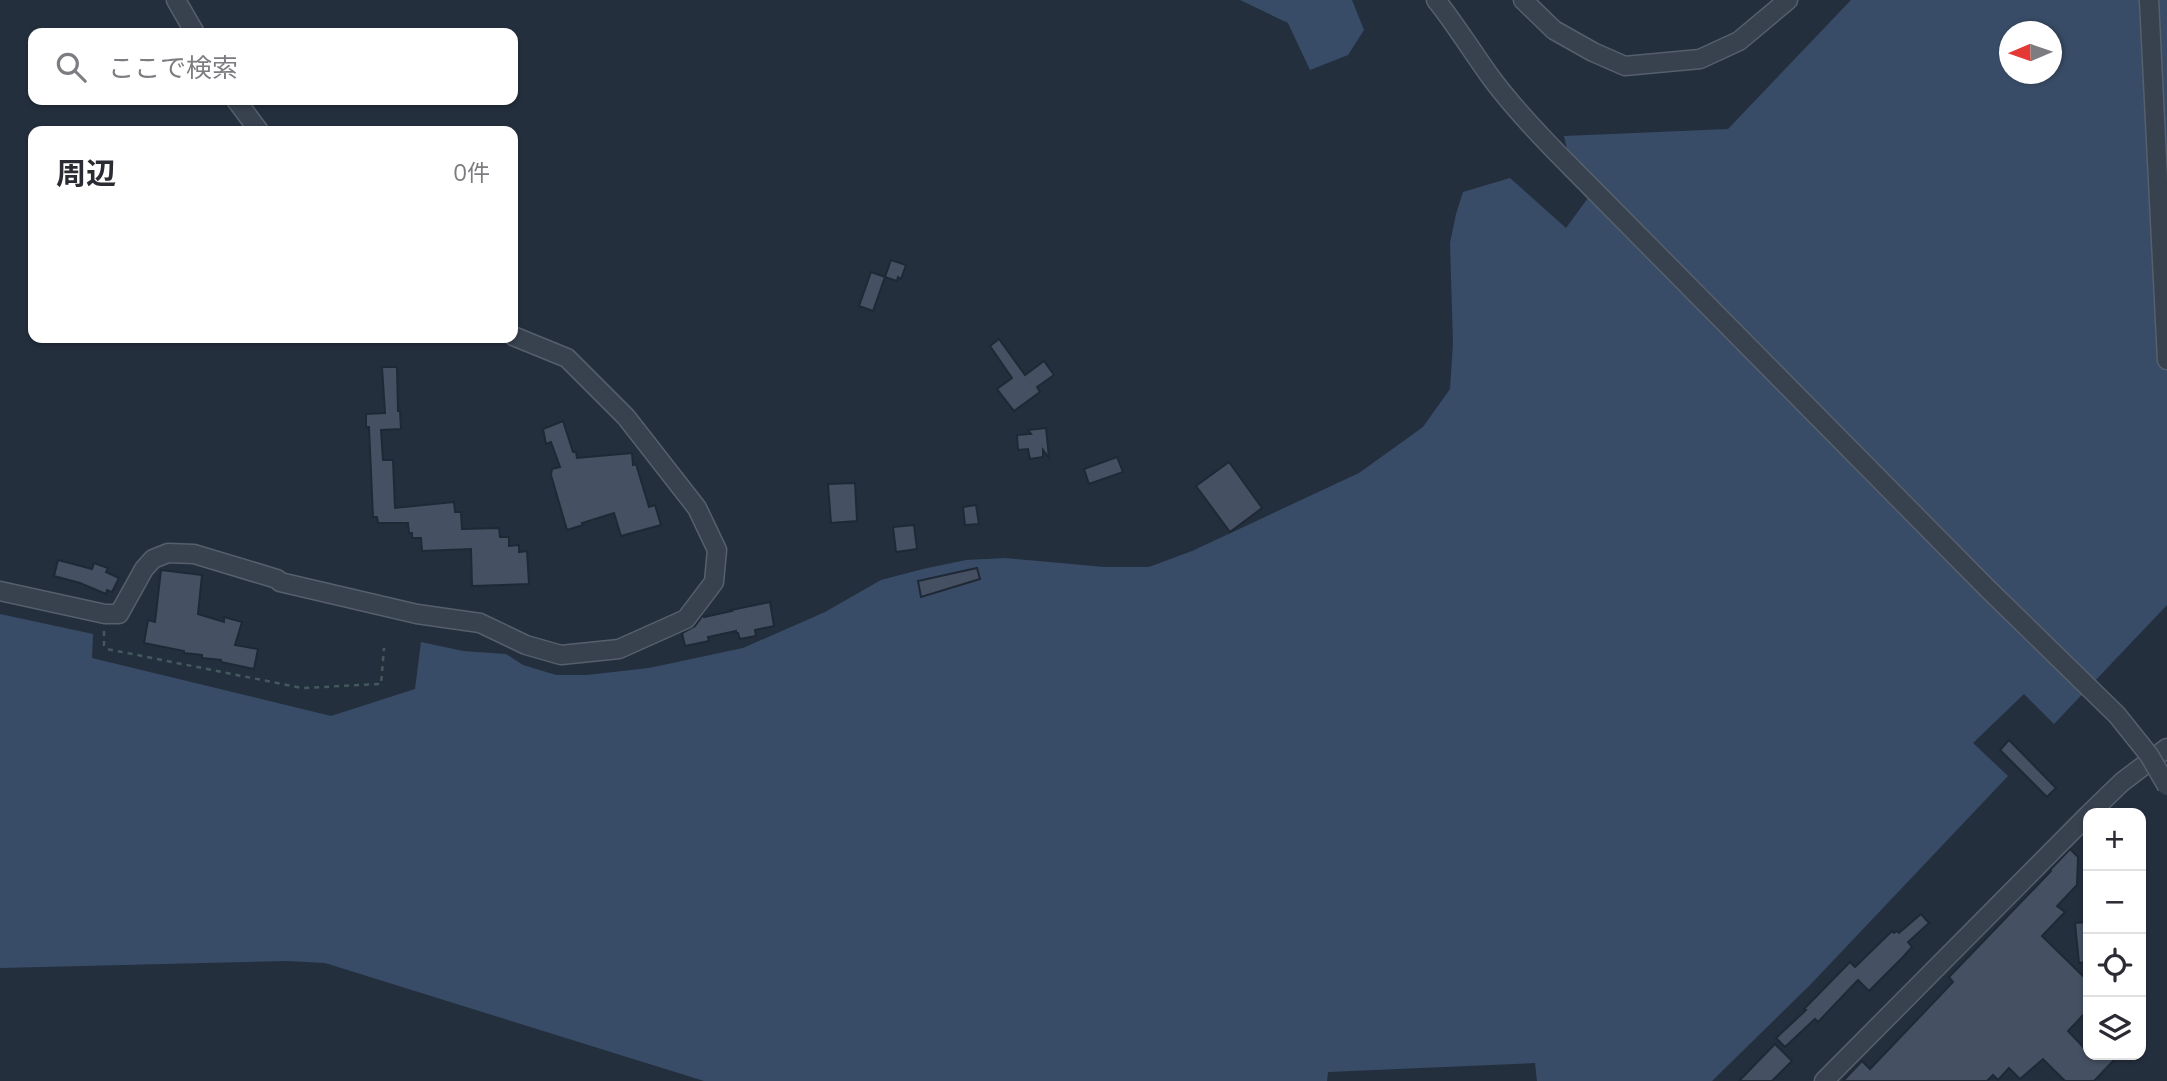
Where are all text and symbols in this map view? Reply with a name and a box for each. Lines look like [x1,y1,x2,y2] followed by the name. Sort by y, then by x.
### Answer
[1999,21,2062,84] north arrow
[28,28,518,105] search box
[52,48,90,86] icon: search
[108,51,238,86] text: ここで検索
[56,154,116,195] text: 周辺
[453,158,490,189] text: 0件
[2083,808,2146,1060] map controls
[2083,808,2146,871] button: +
[2083,871,2146,934] button: −
[2083,934,2146,997] button: locate
[2083,997,2146,1060] button: layers

